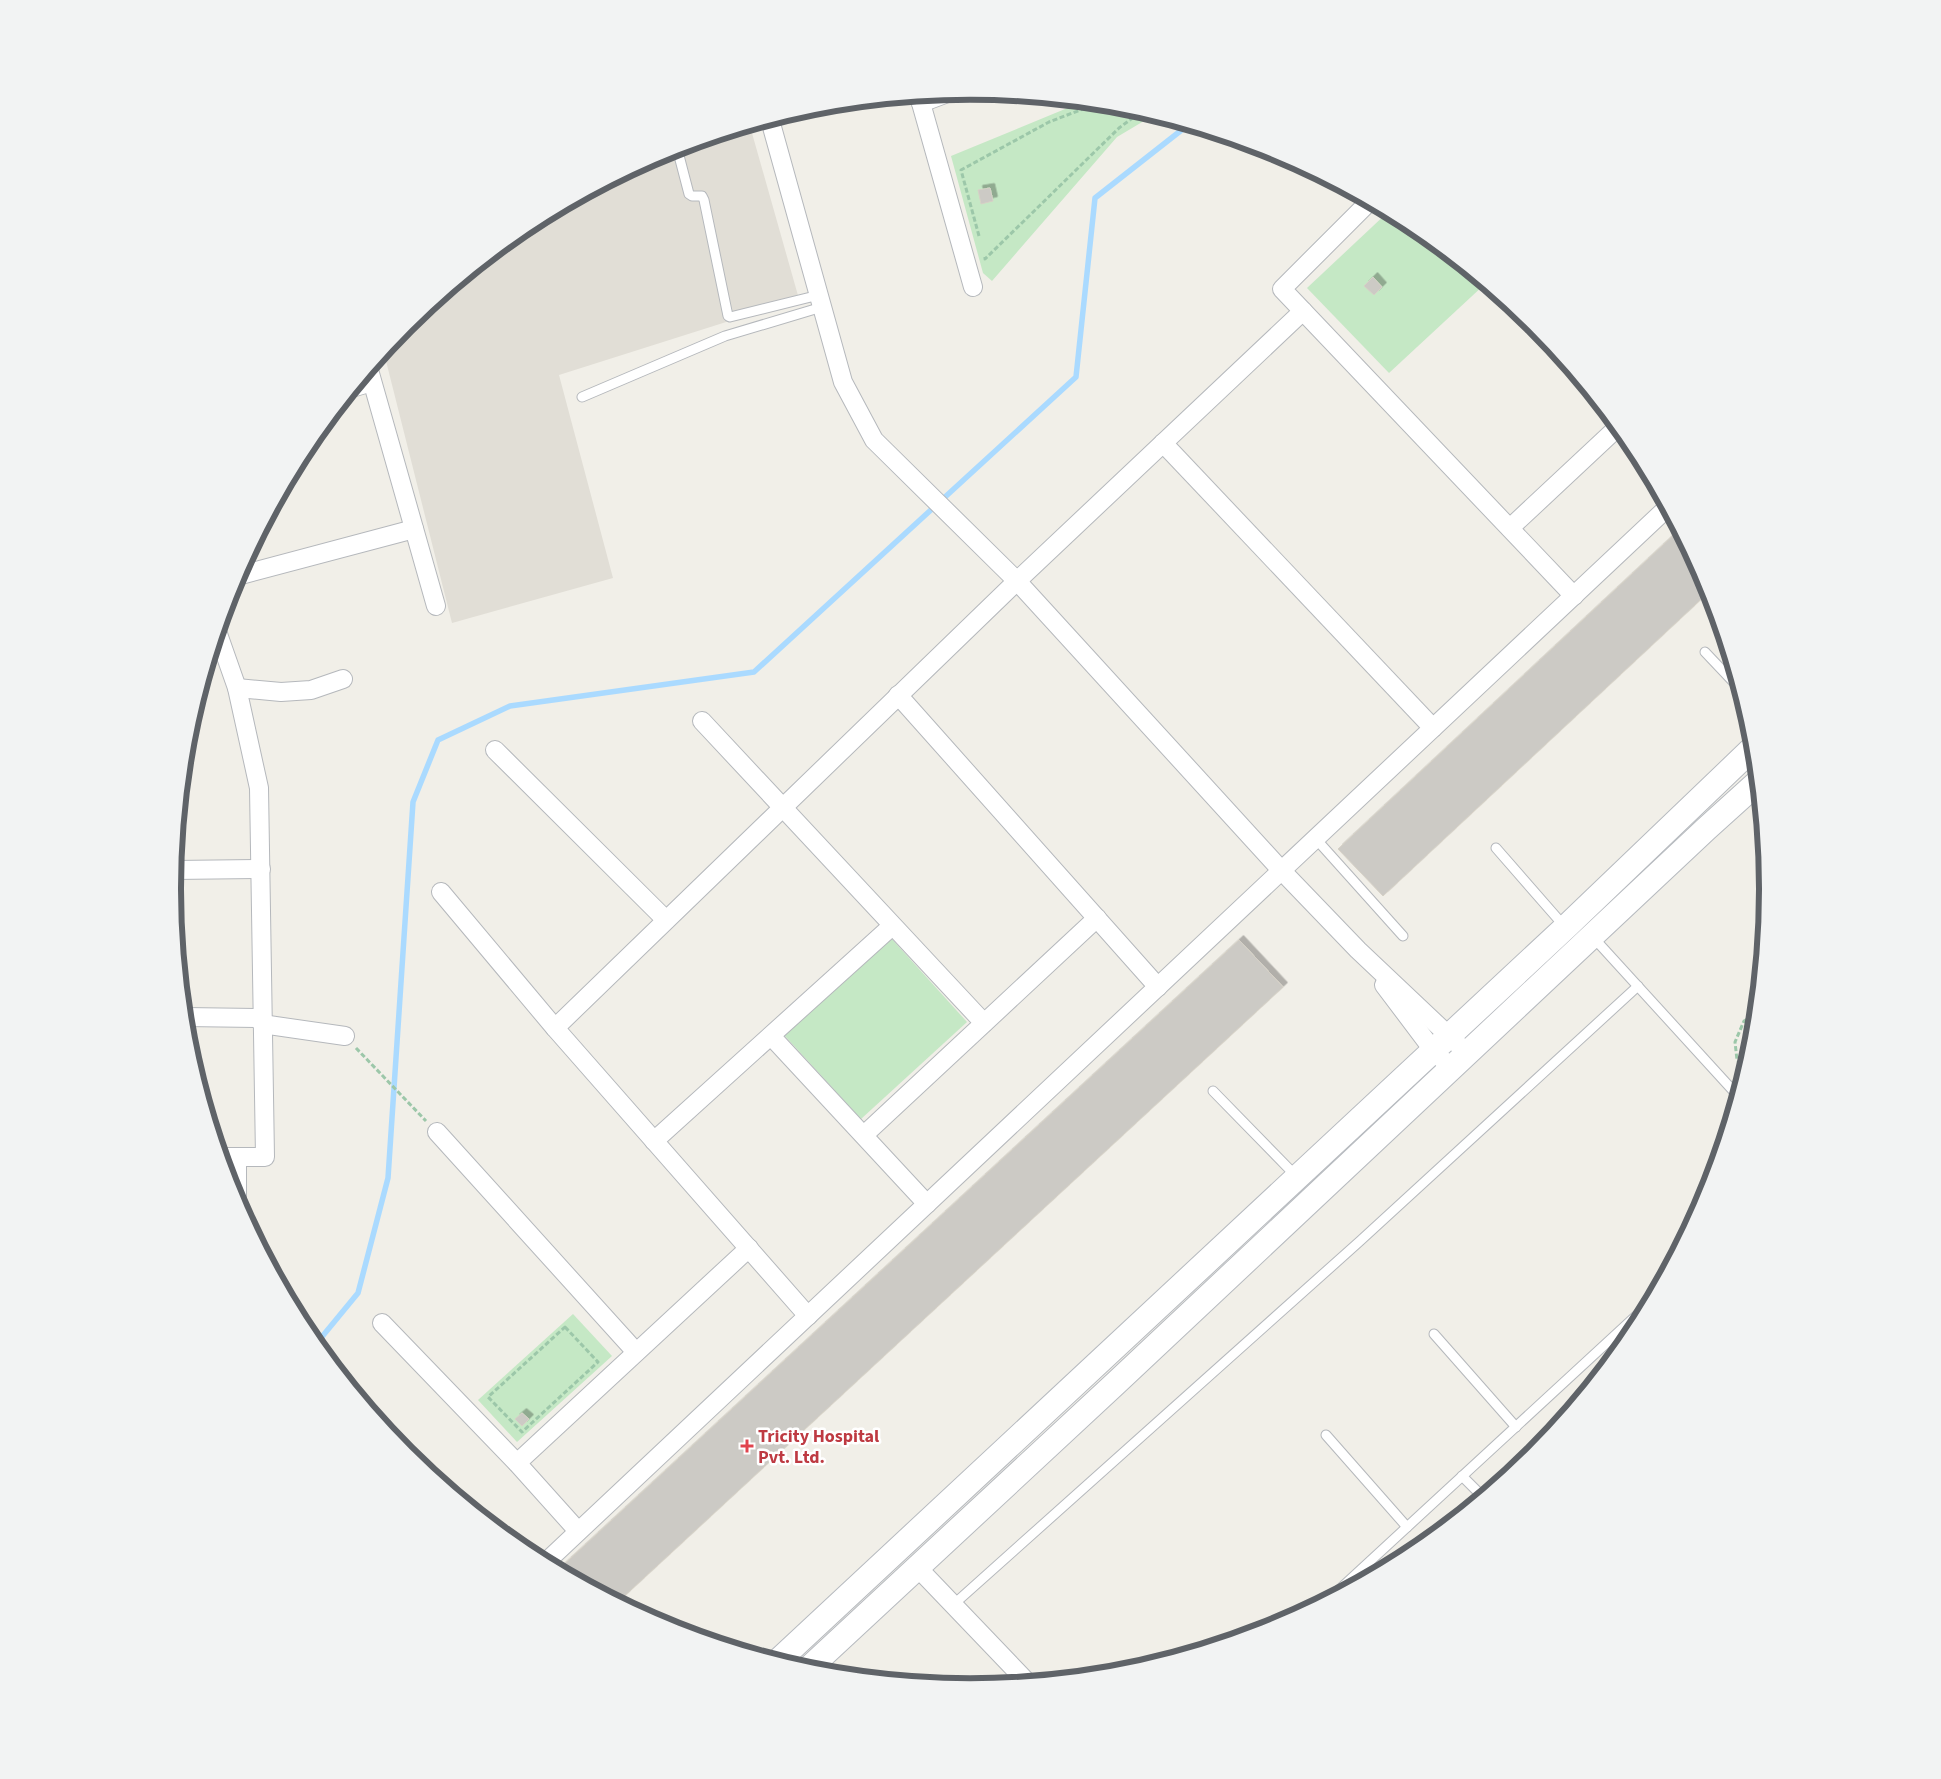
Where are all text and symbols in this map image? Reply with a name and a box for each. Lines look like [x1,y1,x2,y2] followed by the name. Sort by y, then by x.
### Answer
[758,1424,879,1470] place label: Tricity Hospital Pvt. Ltd.
[740,1439,754,1453] marker: Tricity Hospital Pvt. Ltd.

